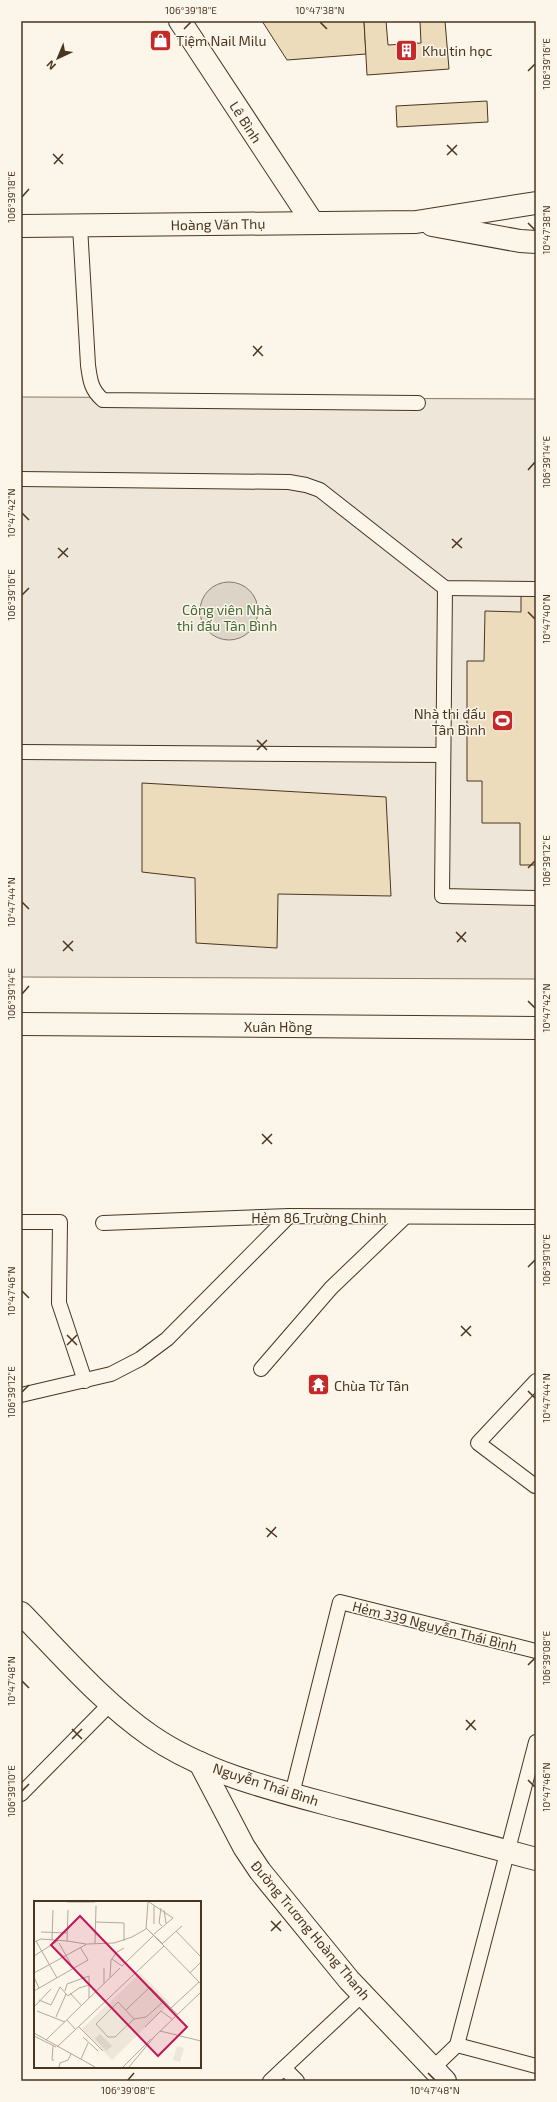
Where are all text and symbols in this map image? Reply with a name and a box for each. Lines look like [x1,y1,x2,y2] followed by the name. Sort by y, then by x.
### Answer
[165,4,217,16] text: 106°39'18"E
[295,4,345,16] text: 10°47'38"N
[148,27,174,53] shop icon: Tiệm Nail Milu
[176,32,266,49] place label: Tiệm Nail Milu
[393,37,419,63] building icon: Khu tin học
[38,38,78,78] north arrow
[540,38,552,90] text: 106°39'16"E
[422,42,492,59] place label: Khu tin học
[43,58,58,73] text: N
[226,98,266,146] street label: Lê Bình
[5,171,17,223] text: 106°39'18"E
[540,205,552,255] text: 10°47'38"N
[170,215,266,233] street label: Hoàng Văn Thụ
[540,436,552,488] text: 106°39'14"E
[5,488,17,538] text: 10°47'42"N
[5,569,17,621] text: 106°39'16"E
[540,594,552,644] text: 10°47'40"N
[177,601,277,634] park label: Công viên Nhà thi đấu Tân Bình
[414,705,486,738] place label: Nhà thi đấu Tân Bình
[489,708,515,734] sports icon: Nhà thi đấu Tân Bình
[540,835,552,887] text: 106°39'12"E
[5,877,17,927] text: 10°47'44"N
[5,968,17,1020] text: 106°39'14"E
[540,983,552,1033] text: 10°47'42"N
[244,1018,313,1035] street label: Xuân Hồng
[251,1209,387,1226] street label: Hẻm 86 Trường Chinh
[540,1234,552,1286] text: 106°39'10"E
[5,1266,17,1316] text: 10°47'46"N
[5,1366,17,1418] text: 106°39'12"E
[305,1372,331,1398] temple icon: Chùa Từ Tân
[540,1373,552,1423] text: 10°47'44"N
[334,1377,409,1394] place label: Chùa Từ Tân
[351,1597,519,1655] street label: Hẻm 339 Nguyễn Thái Bình
[540,1631,552,1685] text: 106°39'08"E
[5,1656,17,1706] text: 10°47'48"N
[211,1759,321,1809] street label: Nguyễn Thái Bình
[540,1762,552,1812] text: 10°47'46"N
[5,1765,17,1817] text: 106°39'10"E
[248,1857,374,2003] street label: Đường Trương Hoàng Thanh
[34,1901,201,2068] inset map
[101,2084,155,2096] text: 106°39'08"E
[410,2084,460,2096] text: 10°47'48"N

